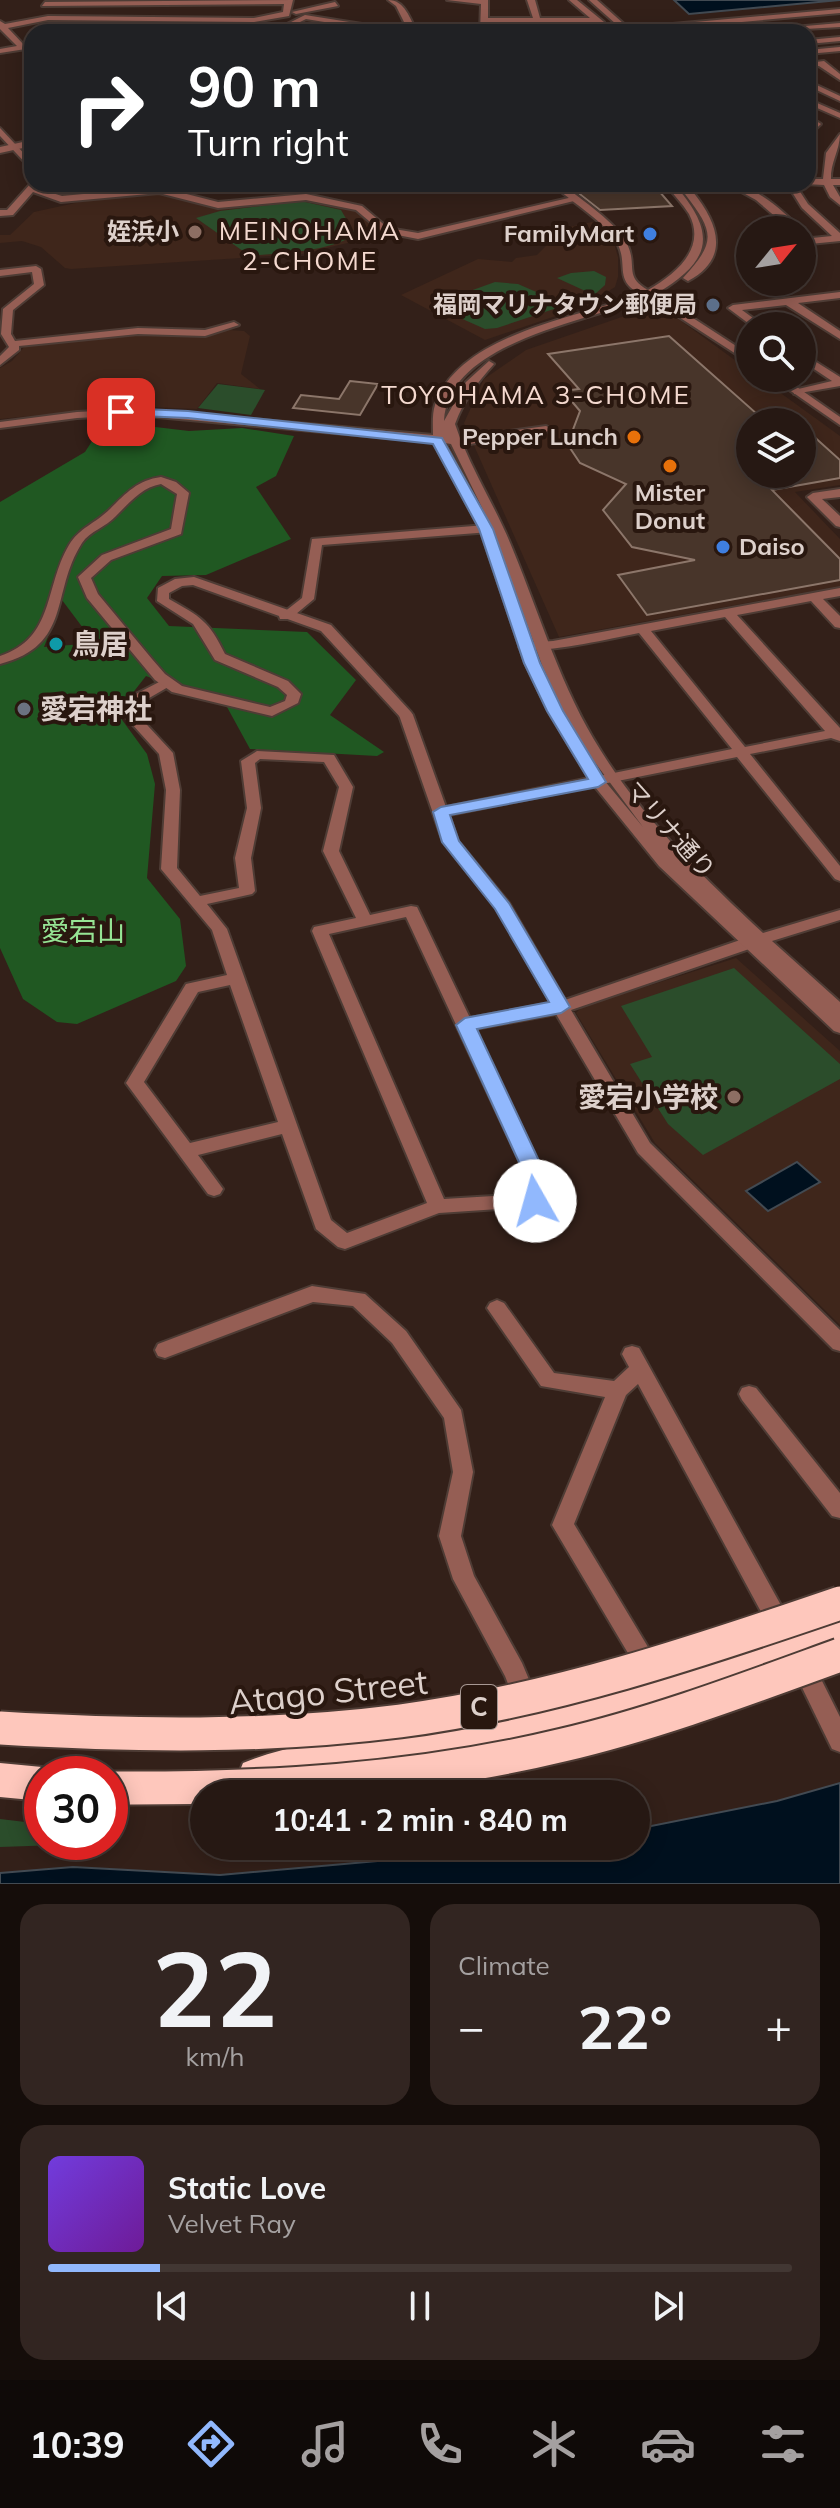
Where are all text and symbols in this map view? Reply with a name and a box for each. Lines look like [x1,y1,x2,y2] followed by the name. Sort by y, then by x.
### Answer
[188,51,321,121] text: 90 m
[56,56,160,160] icon: right
[188,120,349,165] text: Turn right
[219,214,401,277] district label: MEINOHAMA 2-CHOME
[107,216,179,246] place label: 姪浜小
[736,216,816,296] north arrow
[736,216,816,488] map controls
[504,218,634,248] place label: FamilyMart
[186,223,204,241] marker: 姪浜小
[641,225,659,243] marker: FamilyMart
[433,289,697,319] place label: 福岡マリナタウン郵便局
[704,296,722,314] marker: 福岡マリナタウン郵便局
[736,312,816,392] button: search
[87,378,155,446] pin
[381,378,691,411] district label: TOYOHAMA 3-CHOME
[99,390,143,434] icon: arrive
[736,408,816,488] button: layers
[462,421,618,451] place label: Pepper Lunch
[625,428,643,446] marker: Pepper Lunch
[661,457,679,475] marker: Mister Donut
[635,477,706,535] place label: Mister Donut
[739,531,805,561] place label: Daiso
[714,538,732,556] marker: Daiso
[72,626,128,661] place label: 鳥居
[47,635,65,653] marker: 鳥居
[40,691,152,726] place label: 愛宕神社
[15,700,33,718] marker: 愛宕神社
[619,775,722,884] street label: マリナ通り
[41,913,125,948] park label: 愛宕山
[578,1079,718,1114] place label: 愛宕小学校
[725,1088,743,1106] marker: 愛宕小学校
[493,1159,577,1243] position arrow
[226,1660,430,1723] street label: Atago Street
[461,1685,497,1729] road number: C
[24,1756,128,1860] speed limit sign: 30
[272,1801,568,1839] text: 10:41 · 2 min · 840 m
[153,1922,277,2053] text: 22
[458,1949,550,1982] text: Climate
[578,1989,672,2064] text: 22°
[458,1999,484,2054] text: −
[766,1999,792,2054] text: +
[186,2040,244,2073] text: km/h
[168,2169,326,2207] text: Static Love
[168,2207,296,2240] text: Velvet Ray
[150,2284,194,2328] icon: previous
[398,2284,442,2328] icon: pause
[646,2284,690,2328] icon: next
[183,2416,239,2472] icon: directions
[297,2416,353,2472] icon: music
[412,2416,468,2472] icon: phone
[526,2416,582,2472] icon: climate
[640,2416,696,2472] icon: car
[755,2416,811,2472] icon: filters
[29,2422,125,2467] text: 10:39

